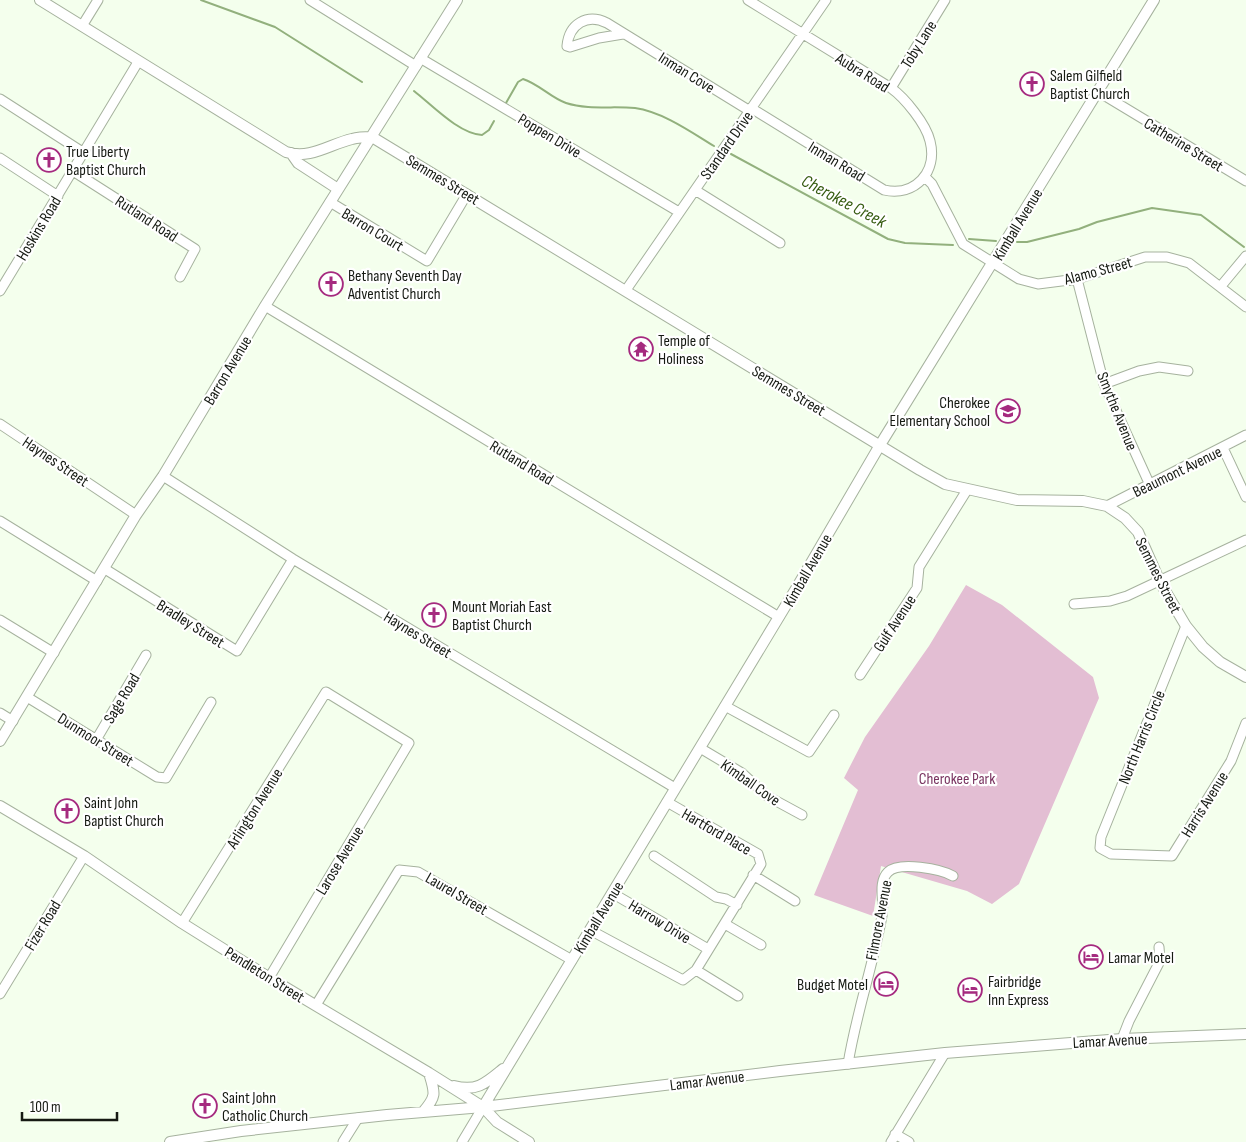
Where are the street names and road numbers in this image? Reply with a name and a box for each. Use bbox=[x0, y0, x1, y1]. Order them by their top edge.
street label: Toby Lane bbox=[897, 17, 941, 72]
street label: Inman Cove bbox=[655, 49, 718, 98]
street label: Aubra Road bbox=[831, 49, 893, 97]
street label: Standard Drive bbox=[697, 108, 758, 184]
street label: Poppen Drive bbox=[514, 110, 584, 163]
street label: Catherine Street bbox=[1140, 114, 1226, 176]
street label: Inman Road bbox=[805, 138, 868, 187]
street label: Semmes Street bbox=[402, 151, 482, 210]
street label: Kimball Avenue bbox=[989, 185, 1047, 264]
street label: Rutland Road bbox=[111, 192, 181, 247]
street label: Hoskins Road bbox=[13, 193, 66, 264]
street label: Barron Court bbox=[338, 204, 407, 256]
street label: Alamo Street bbox=[1061, 253, 1134, 290]
street label: Barron Avenue bbox=[200, 333, 256, 409]
street label: Semmes Street bbox=[748, 362, 828, 421]
street label: Smythe Avenue bbox=[1092, 369, 1141, 454]
street label: Haynes Street bbox=[18, 433, 92, 491]
street label: Rutland Road bbox=[486, 437, 556, 490]
street label: Beaumont Avenue bbox=[1130, 443, 1225, 502]
street label: Kimball Avenue bbox=[780, 531, 837, 611]
street label: Semmes Street bbox=[1131, 535, 1185, 617]
street label: Gulf Avenue bbox=[870, 592, 921, 656]
street label: Bradley Street bbox=[153, 596, 228, 653]
street label: Haynes Street bbox=[380, 608, 455, 663]
street label: Sage Road bbox=[100, 670, 145, 727]
street label: North Harris Circle bbox=[1115, 688, 1170, 787]
street label: Dunmoor Street bbox=[54, 709, 137, 771]
street label: Kimball Cove bbox=[717, 756, 784, 811]
street label: Arlington Avenue bbox=[223, 765, 287, 853]
street label: Harris Avenue bbox=[1178, 768, 1233, 841]
street label: Hartford Place bbox=[678, 805, 754, 860]
street label: Larose Avenue bbox=[312, 823, 368, 899]
street label: Laurel Street bbox=[422, 869, 491, 920]
street label: Kimball Avenue bbox=[570, 878, 628, 957]
street label: Filmore Avenue bbox=[862, 878, 897, 962]
street label: Harrow Drive bbox=[625, 896, 694, 948]
street label: Fizer Road bbox=[21, 897, 66, 954]
street label: Pendleton Street bbox=[221, 943, 308, 1007]
street label: Lamar Avenue bbox=[1072, 1030, 1148, 1053]
street label: Lamar Avenue bbox=[669, 1068, 745, 1095]

